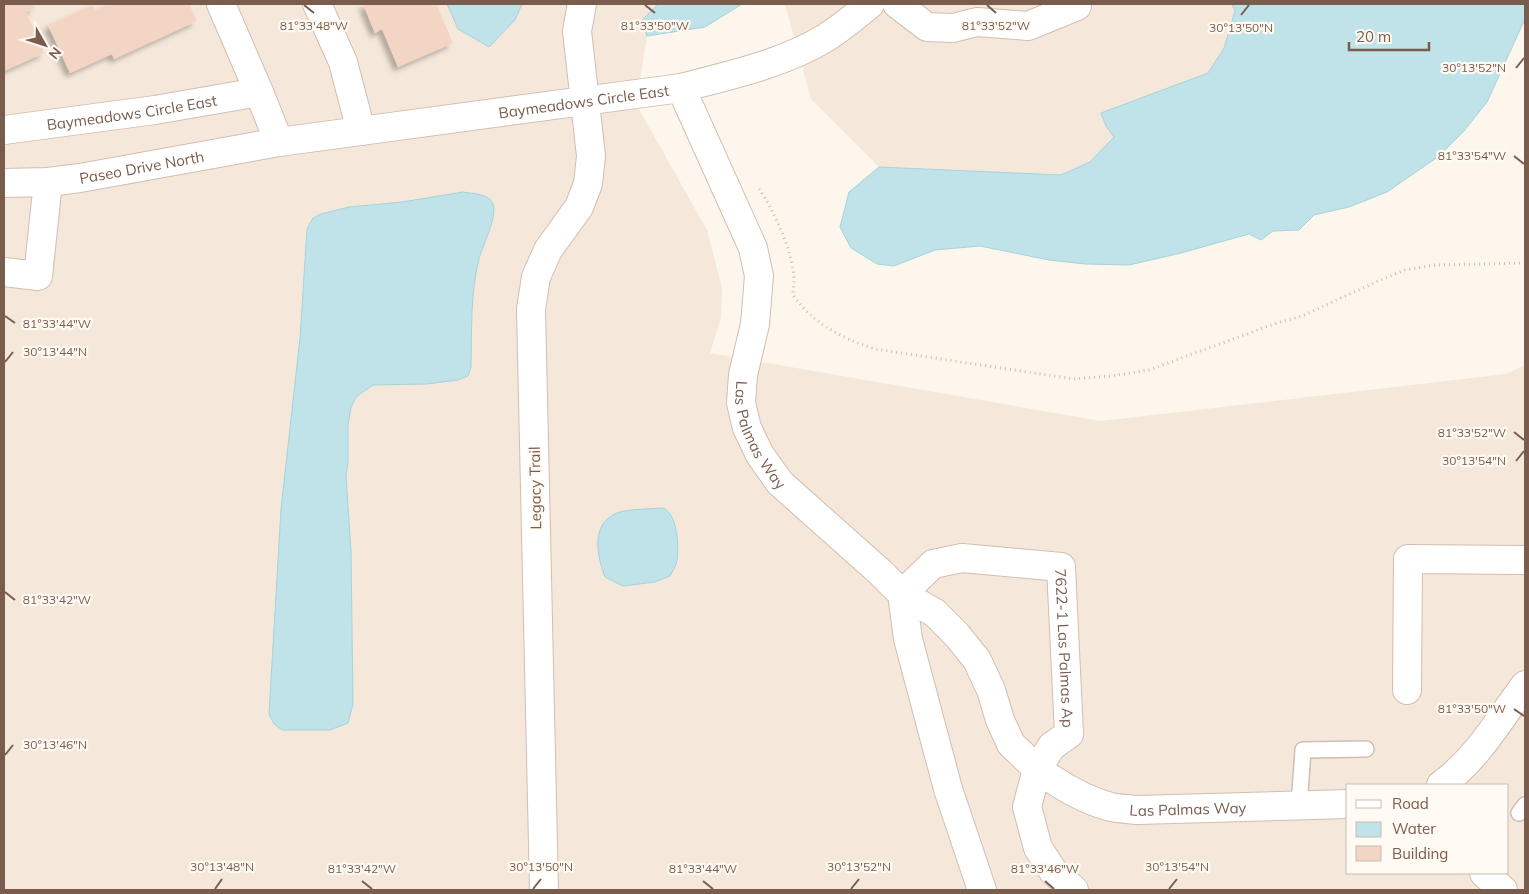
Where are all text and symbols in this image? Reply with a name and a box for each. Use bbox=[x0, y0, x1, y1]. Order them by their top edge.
text: 81°33'48"W bbox=[280, 18, 348, 33]
text: 81°33'50"W bbox=[621, 18, 689, 33]
text: 81°33'52"W bbox=[962, 18, 1030, 33]
north arrow bbox=[20, 20, 70, 70]
text: 30°13'50"N bbox=[1209, 20, 1273, 35]
scale bar bbox=[1349, 20, 1429, 52]
text: 20 m bbox=[1356, 27, 1391, 46]
text: N bbox=[45, 43, 65, 63]
text: 30°13'52"N bbox=[1442, 60, 1506, 75]
street label: Baymeadows Circle East bbox=[497, 80, 670, 122]
street label: Baymeadows Circle East bbox=[45, 90, 218, 134]
street label: Paseo Drive North bbox=[78, 146, 206, 187]
text: 81°33'54"W bbox=[1438, 148, 1506, 163]
text: 81°33'44"W bbox=[23, 316, 91, 331]
text: 30°13'44"N bbox=[23, 344, 87, 359]
street label: Las Palmas Way bbox=[731, 380, 790, 493]
text: 81°33'52"W bbox=[1438, 425, 1506, 440]
street label: Legacy Trail bbox=[525, 446, 545, 530]
text: 30°13'54"N bbox=[1442, 453, 1506, 468]
street label: 7622-1 Las Palmas Ap bbox=[1052, 568, 1078, 728]
text: 81°33'42"W bbox=[23, 592, 91, 607]
text: 81°33'50"W bbox=[1438, 701, 1506, 716]
text: 30°13'46"N bbox=[23, 737, 87, 752]
legend bbox=[1346, 784, 1509, 874]
text: Road bbox=[1392, 794, 1429, 813]
street label: Las Palmas Way bbox=[1129, 797, 1247, 820]
text: Water bbox=[1392, 819, 1436, 838]
text: Building bbox=[1392, 844, 1448, 863]
text: 30°13'48"N bbox=[190, 859, 254, 874]
text: 30°13'50"N bbox=[509, 859, 573, 874]
text: 30°13'52"N bbox=[827, 859, 891, 874]
text: 30°13'54"N bbox=[1145, 859, 1209, 874]
text: 81°33'42"W bbox=[328, 861, 396, 876]
text: 81°33'44"W bbox=[669, 861, 737, 876]
text: 81°33'46"W bbox=[1011, 861, 1079, 876]

